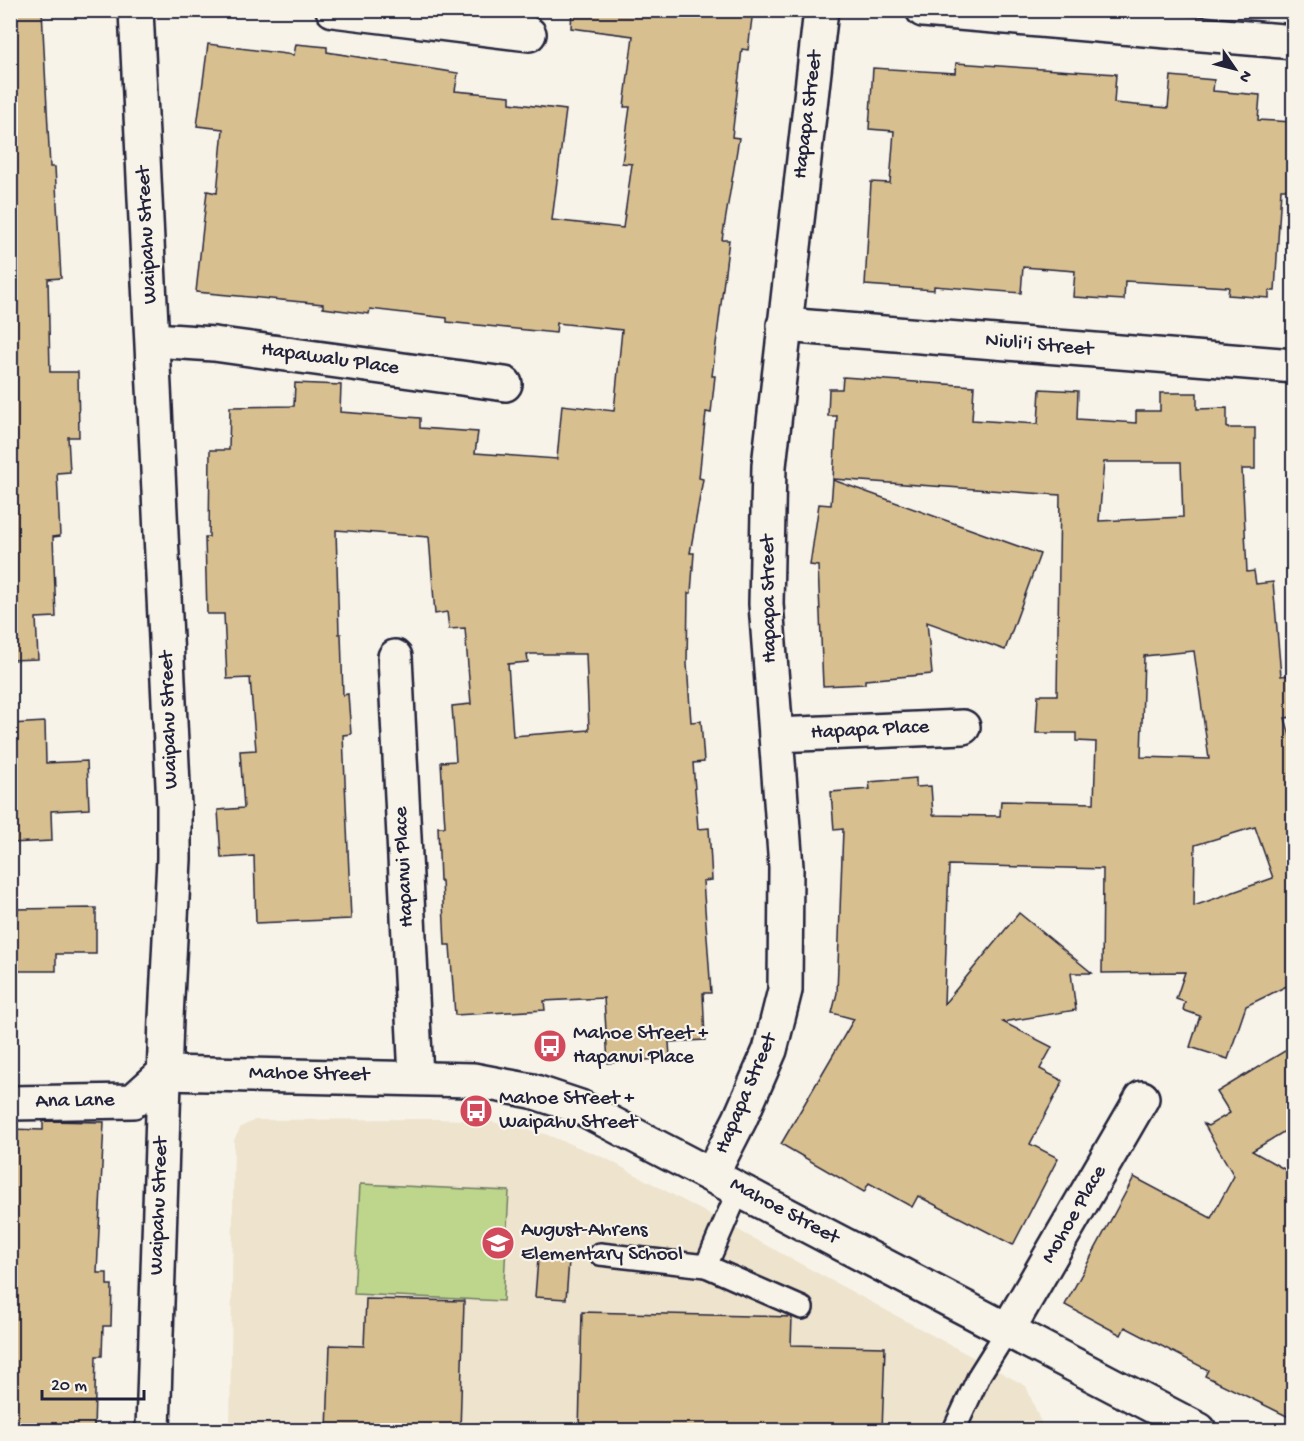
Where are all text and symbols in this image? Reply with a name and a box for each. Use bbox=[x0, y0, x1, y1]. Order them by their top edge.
north arrow bbox=[1205, 39, 1265, 99]
street label: Hapapa Street bbox=[789, 47, 830, 180]
text: N bbox=[1233, 66, 1255, 86]
street label: Waipahu Street bbox=[132, 163, 164, 305]
street label: Niuli'i Street bbox=[984, 329, 1096, 363]
street label: Hapawalu Place bbox=[259, 338, 402, 382]
street label: Hapapa Street bbox=[756, 532, 784, 664]
street label: Waipahu Street bbox=[155, 648, 185, 789]
street label: Hapapa Place bbox=[810, 715, 931, 747]
street label: Hapanui Place bbox=[389, 805, 421, 928]
place label: Mahoe Street + Hapanui Place bbox=[573, 1022, 708, 1071]
bus stop icon: Mahoe Street + Hapanui Place bbox=[532, 1028, 568, 1064]
street label: Hapapa Street bbox=[710, 1028, 785, 1158]
street label: Mahoe Street bbox=[249, 1061, 372, 1089]
place label: Mahoe Street + Waipahu Street bbox=[499, 1087, 640, 1136]
street label: Ana Lane bbox=[35, 1089, 116, 1115]
bus stop icon: Mahoe Street + Waipahu Street bbox=[458, 1093, 494, 1129]
street label: Waipahu Street bbox=[145, 1134, 175, 1275]
street label: Mohoe Place bbox=[1037, 1160, 1114, 1269]
street label: Mahoe Street bbox=[725, 1173, 845, 1252]
place label: August-Ahrens Elementary School bbox=[521, 1219, 683, 1268]
school or university icon: August-Ahrens Elementary School bbox=[480, 1225, 516, 1261]
scale bar bbox=[42, 1363, 144, 1401]
text: 20 m bbox=[51, 1376, 87, 1397]

